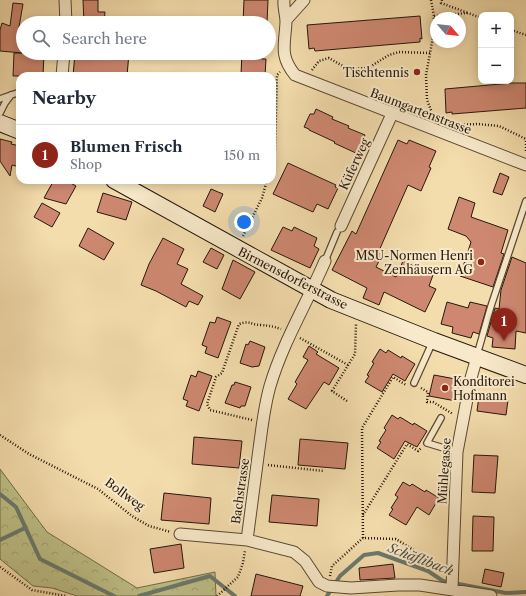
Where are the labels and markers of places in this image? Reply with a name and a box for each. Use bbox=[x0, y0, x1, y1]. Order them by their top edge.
place label: Tischtennis bbox=[343, 65, 409, 80]
marker: Tischtennis bbox=[412, 67, 422, 77]
place label: MSU-Normen Henri Zenhäusern AG bbox=[355, 248, 473, 277]
marker: MSU-Normen Henri Zenhäusern AG bbox=[476, 257, 486, 267]
pin: 1 bbox=[491, 308, 517, 341]
place label: Konditorei Hofmann bbox=[453, 374, 515, 403]
marker: Konditorei Hofmann bbox=[440, 383, 450, 393]

